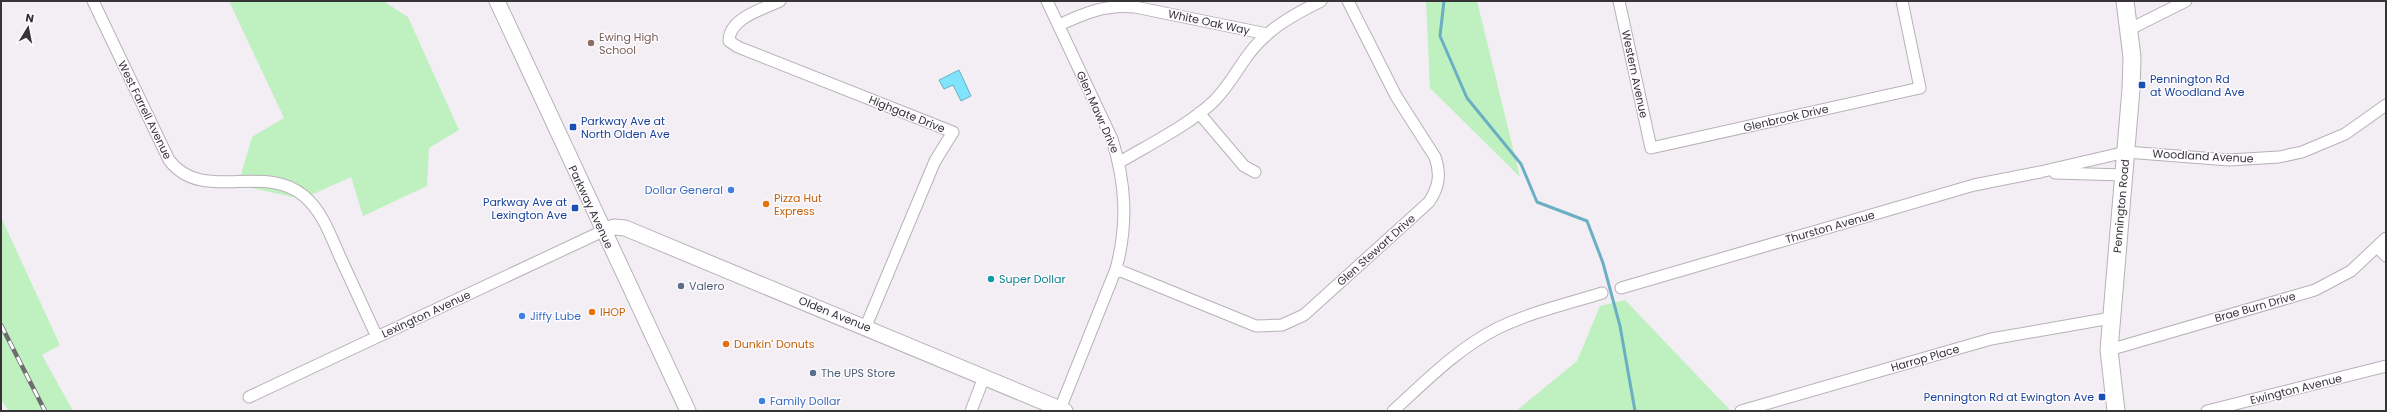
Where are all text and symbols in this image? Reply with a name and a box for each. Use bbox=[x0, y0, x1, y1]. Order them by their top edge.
street label: White Oak Way bbox=[1167, 6, 1252, 39]
north arrow bbox=[8, 8, 48, 48]
text: N bbox=[24, 10, 35, 27]
place label: Ewing High School bbox=[599, 29, 659, 58]
street label: Western Avenue bbox=[1618, 29, 1652, 120]
marker: Ewing High School bbox=[586, 38, 596, 48]
street label: West Farrell Avenue bbox=[114, 58, 176, 162]
street label: Glen Mawr Drive bbox=[1073, 68, 1123, 156]
place label: Pennington Rd at Woodland Ave bbox=[2150, 71, 2245, 100]
marker: Pennington Rd at Woodland Ave bbox=[2137, 80, 2147, 90]
street label: Highgate Drive bbox=[866, 91, 948, 137]
street label: Glenbrook Drive bbox=[1742, 100, 1830, 136]
place label: Parkway Ave at North Olden Ave bbox=[581, 113, 670, 142]
marker: Parkway Ave at North Olden Ave bbox=[568, 122, 578, 132]
street label: Woodland Avenue bbox=[2152, 145, 2254, 167]
street label: Pennington Road bbox=[2109, 158, 2133, 254]
street label: Parkway Avenue bbox=[565, 163, 617, 252]
place label: Dollar General bbox=[645, 182, 723, 198]
marker: Dollar General bbox=[726, 185, 736, 195]
place label: Pizza Hut Express bbox=[774, 190, 822, 219]
place label: Parkway Ave at Lexington Ave bbox=[483, 194, 567, 223]
marker: Pizza Hut Express bbox=[761, 199, 771, 209]
marker: Parkway Ave at Lexington Ave bbox=[570, 203, 580, 213]
street label: Thurston Avenue bbox=[1783, 207, 1877, 247]
street label: Glen Stewart Drive bbox=[1333, 210, 1419, 290]
place label: Super Dollar bbox=[999, 271, 1066, 287]
marker: Super Dollar bbox=[986, 274, 996, 284]
place label: Valero bbox=[689, 278, 725, 294]
marker: Valero bbox=[676, 281, 686, 291]
street label: Lexington Avenue bbox=[379, 286, 473, 342]
street label: Brae Burn Drive bbox=[2213, 288, 2297, 326]
street label: Olden Avenue bbox=[796, 292, 874, 336]
place label: IHOP bbox=[600, 304, 625, 320]
marker: IHOP bbox=[587, 307, 597, 317]
place label: Jiffy Lube bbox=[530, 308, 581, 324]
marker: Jiffy Lube bbox=[517, 311, 527, 321]
place label: Dunkin' Donuts bbox=[734, 336, 815, 352]
marker: Dunkin' Donuts bbox=[721, 339, 731, 349]
street label: Harrop Place bbox=[1889, 341, 1961, 375]
place label: The UPS Store bbox=[821, 365, 896, 381]
marker: The UPS Store bbox=[808, 368, 818, 378]
street label: Ewington Avenue bbox=[2248, 370, 2344, 408]
place label: Pennington Rd at Ewington Ave bbox=[1924, 389, 2094, 405]
marker: Pennington Rd at Ewington Ave bbox=[2097, 392, 2107, 402]
place label: Family Dollar bbox=[770, 393, 841, 409]
marker: Family Dollar bbox=[757, 396, 767, 406]

